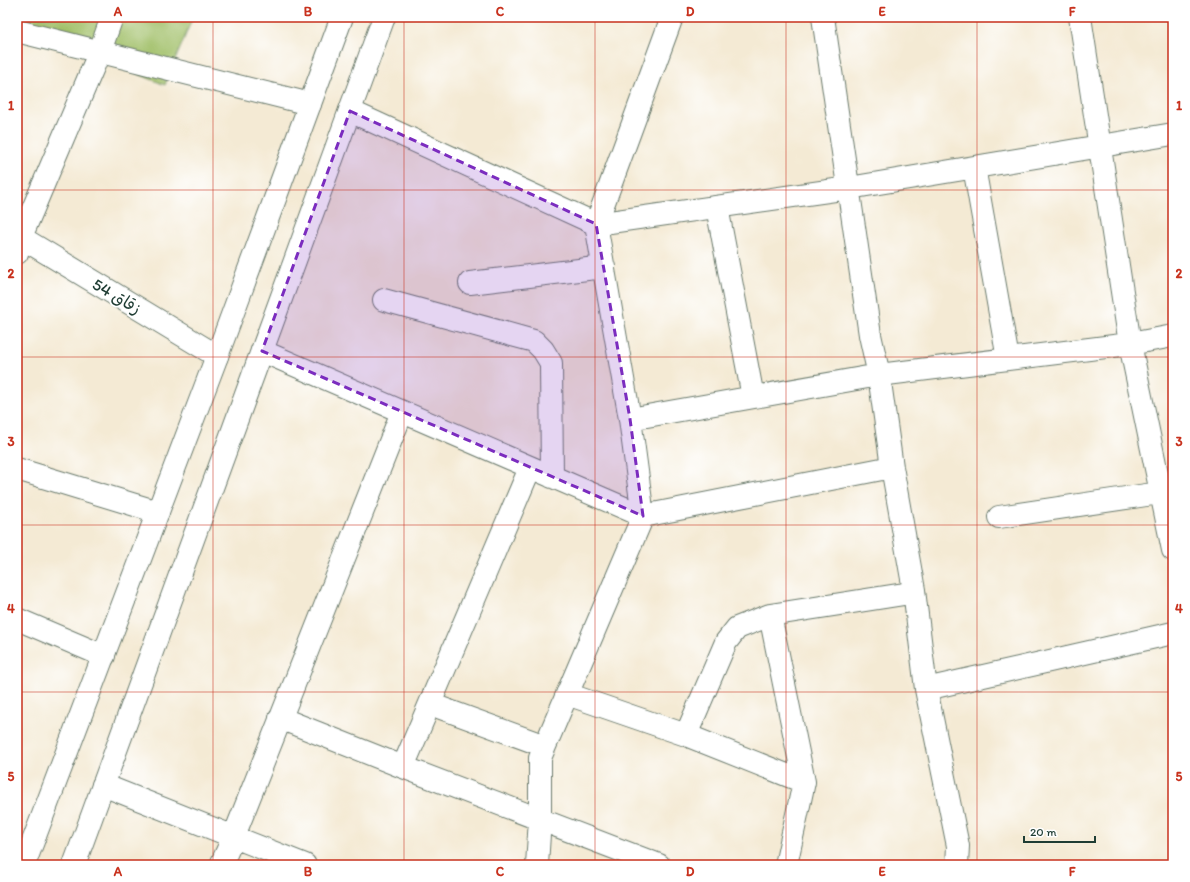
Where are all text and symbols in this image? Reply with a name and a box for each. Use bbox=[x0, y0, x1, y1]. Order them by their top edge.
text: A bbox=[113, 4, 123, 19]
text: B bbox=[304, 4, 313, 19]
text: C bbox=[496, 4, 505, 19]
text: D bbox=[686, 4, 695, 19]
text: E bbox=[878, 4, 886, 19]
text: F bbox=[1069, 4, 1076, 19]
text: 1 bbox=[8, 98, 14, 113]
text: 1 bbox=[1176, 98, 1182, 113]
text: 2 bbox=[8, 266, 15, 281]
text: 2 bbox=[1176, 266, 1183, 281]
street label: زقاق 54 bbox=[89, 274, 145, 318]
text: 3 bbox=[7, 434, 15, 449]
text: 3 bbox=[1175, 434, 1183, 449]
text: 4 bbox=[7, 601, 15, 616]
text: 4 bbox=[1175, 601, 1183, 616]
text: 5 bbox=[8, 769, 15, 784]
text: 5 bbox=[1176, 769, 1183, 784]
scale bar bbox=[1024, 818, 1095, 844]
text: 20 m bbox=[1030, 825, 1057, 839]
text: A bbox=[113, 864, 123, 879]
text: B bbox=[304, 864, 313, 879]
text: C bbox=[496, 864, 505, 879]
text: D bbox=[686, 864, 695, 879]
text: E bbox=[878, 864, 886, 879]
text: F bbox=[1069, 864, 1076, 879]

